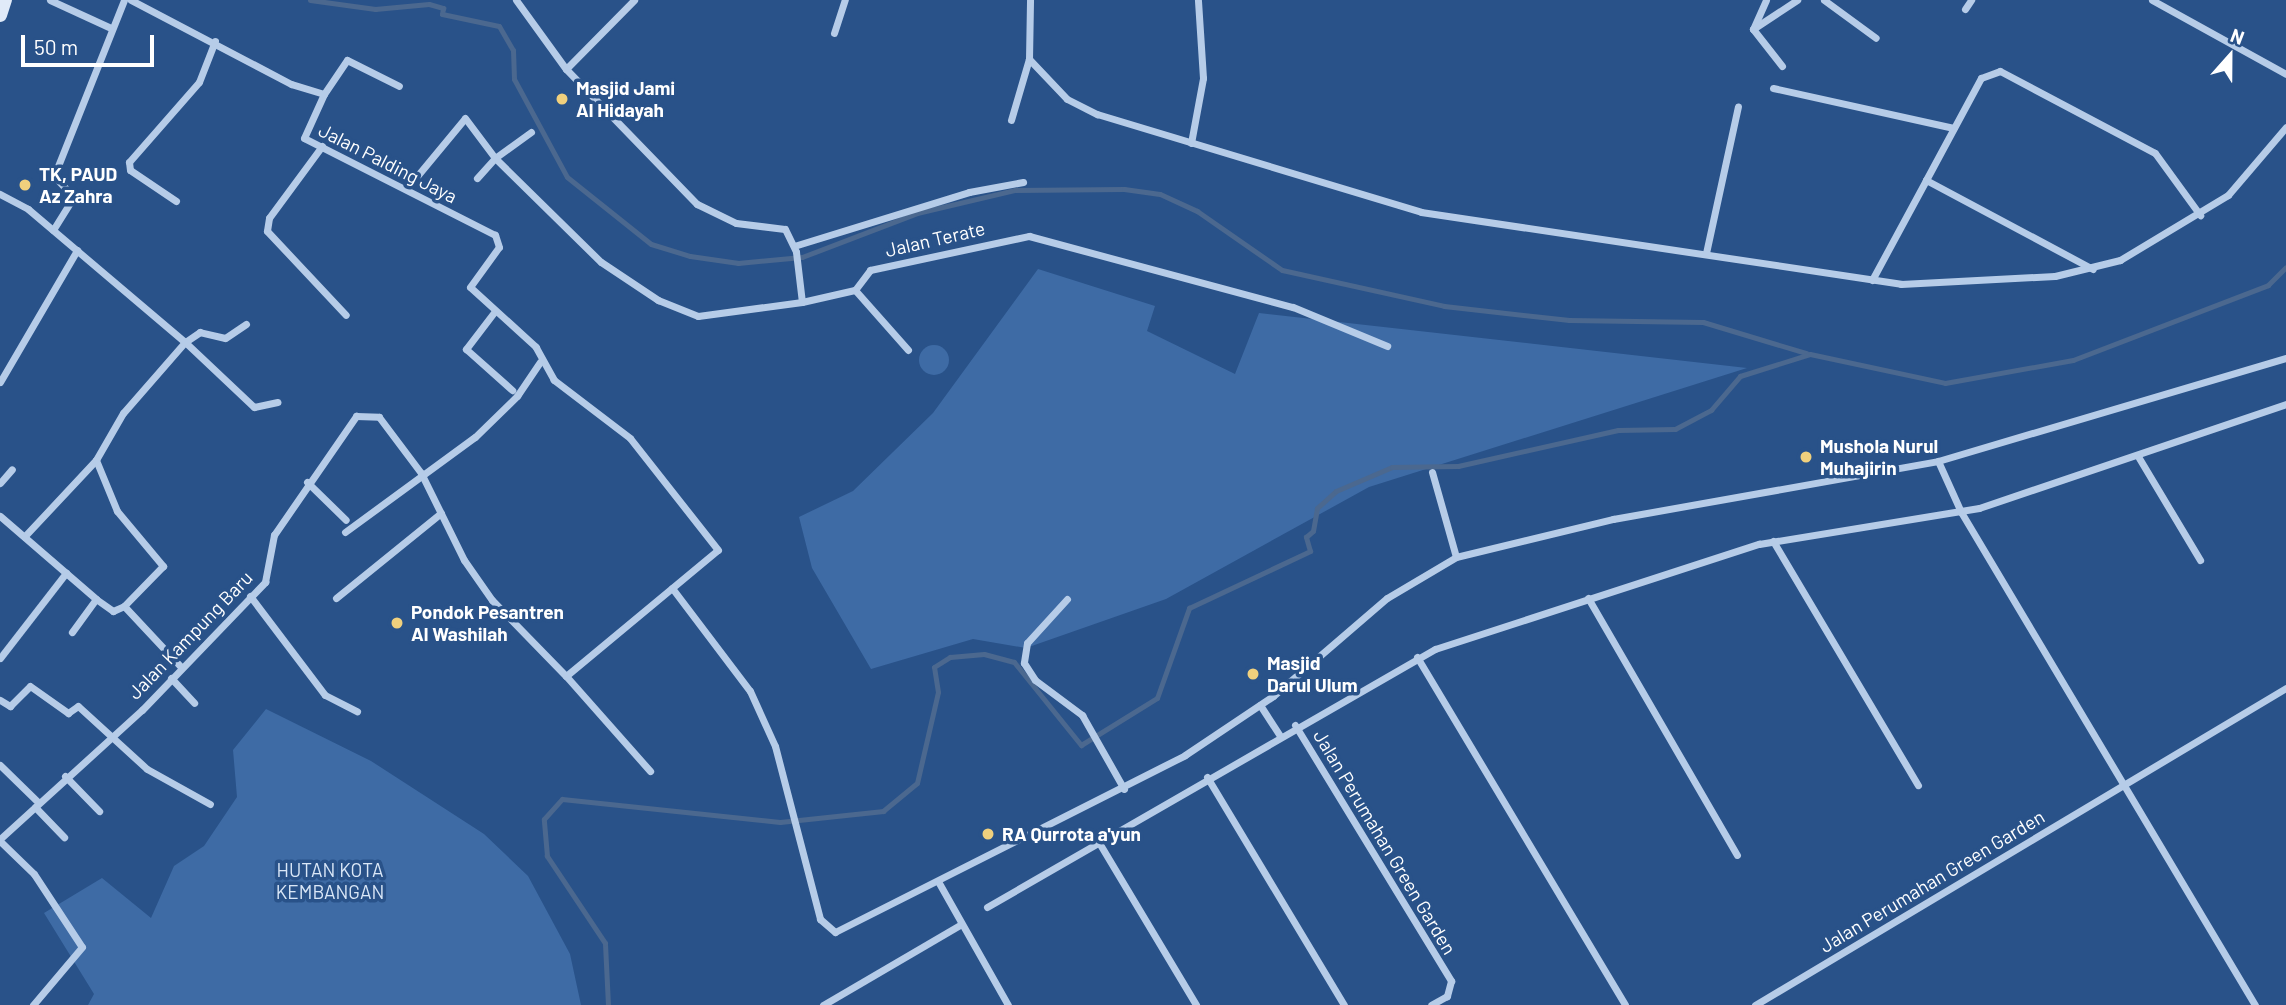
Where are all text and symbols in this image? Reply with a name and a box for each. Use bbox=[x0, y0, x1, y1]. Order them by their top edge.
scale bar bbox=[24, 21, 158, 65]
north arrow bbox=[2195, 21, 2265, 91]
text: N bbox=[2228, 23, 2248, 49]
text: 50 m bbox=[34, 34, 78, 59]
place label: Masjid Jami Al Hidayah bbox=[576, 77, 675, 121]
marker: Masjid Jami Al Hidayah bbox=[554, 91, 570, 107]
street label: Jalan Palding Jaya bbox=[315, 118, 461, 208]
place label: TK, PAUD Az Zahra bbox=[39, 163, 117, 207]
marker: TK, PAUD Az Zahra bbox=[17, 177, 33, 193]
street label: Jalan Terate bbox=[883, 216, 987, 262]
place label: Mushola Nurul Muhajirin bbox=[1820, 435, 1938, 479]
marker: Mushola Nurul Muhajirin bbox=[1798, 449, 1814, 465]
street label: Jalan Kampung Baru bbox=[123, 566, 257, 704]
place label: Pondok Pesantren Al Washilah bbox=[411, 601, 564, 645]
marker: Pondok Pesantren Al Washilah bbox=[389, 615, 405, 631]
place label: Masjid Darul Ulum bbox=[1267, 652, 1358, 696]
marker: Masjid Darul Ulum bbox=[1245, 666, 1261, 682]
street label: Jalan Perumahan Green Garden bbox=[1309, 726, 1461, 958]
street label: Jalan Perumahan Green Garden bbox=[1816, 805, 2048, 957]
place label: RA Qurrota a'yun bbox=[1002, 823, 1141, 845]
marker: RA Qurrota a'yun bbox=[980, 826, 996, 842]
park label: HUTAN KOTA KEMBANGAN bbox=[276, 859, 384, 903]

